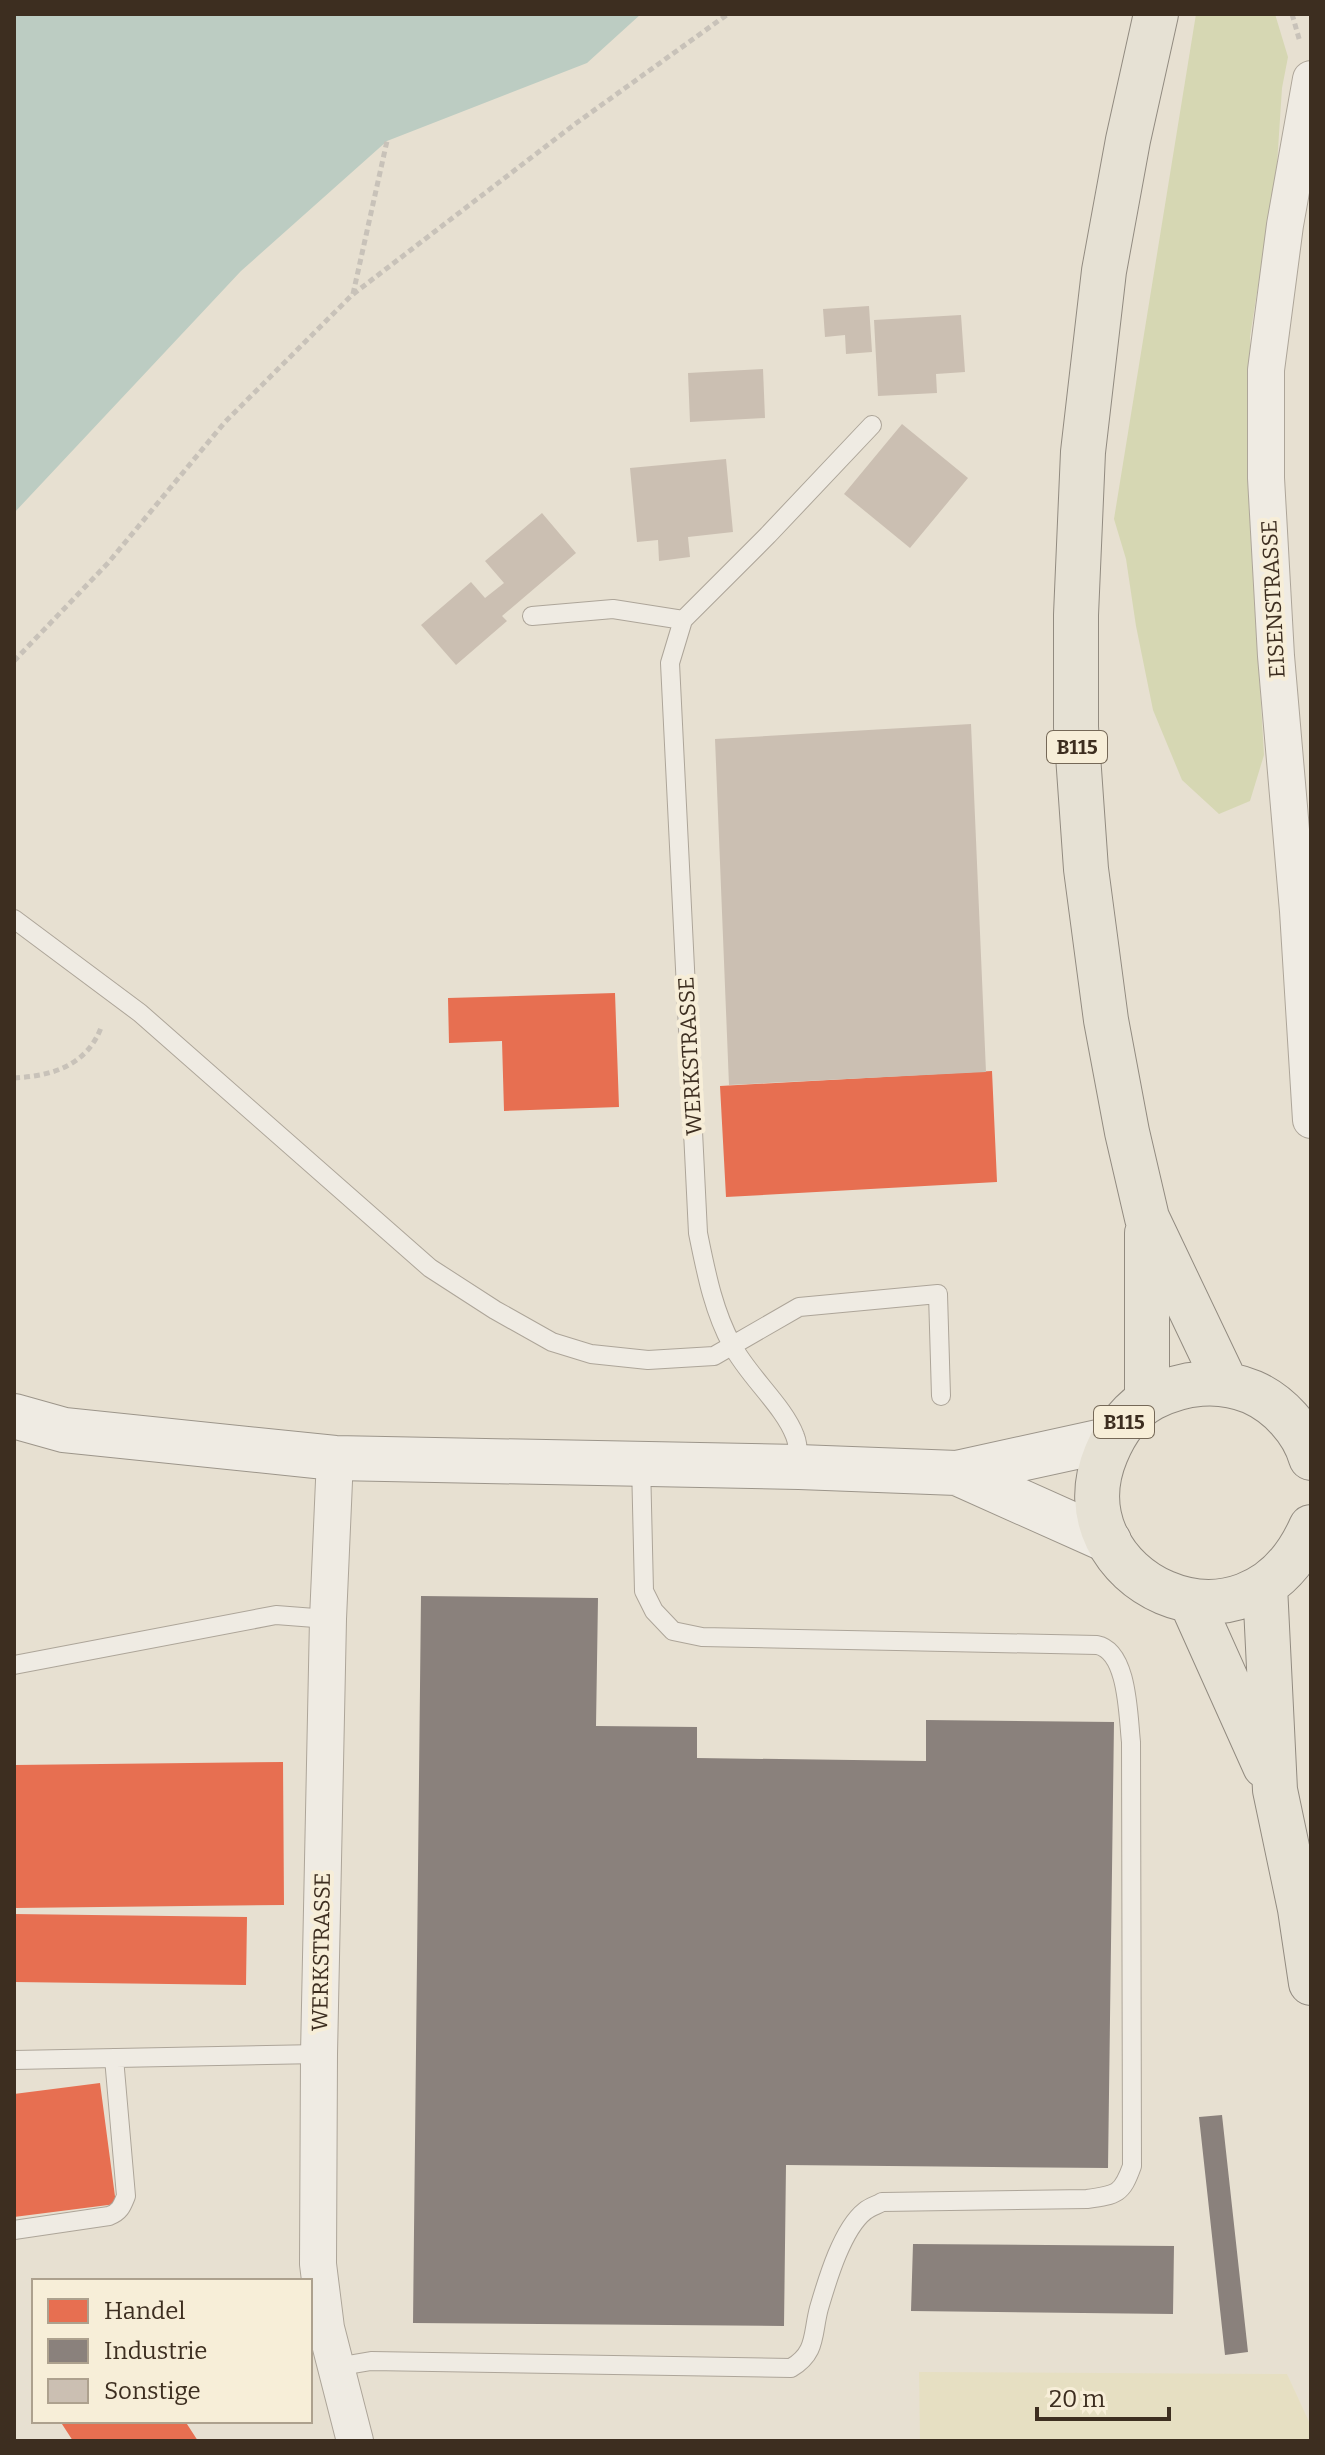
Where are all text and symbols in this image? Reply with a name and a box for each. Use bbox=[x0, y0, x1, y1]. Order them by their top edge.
street label: EISENSTRASSE bbox=[1255, 519, 1291, 679]
road number: B115 bbox=[1047, 731, 1107, 763]
street label: WERKSTRASSE bbox=[672, 976, 708, 1136]
road number: B115 bbox=[1094, 1406, 1154, 1438]
street label: WERKSTRASSE bbox=[306, 1872, 336, 2032]
legend bbox=[32, 2279, 312, 2423]
text: Handel bbox=[104, 2297, 185, 2325]
text: Industrie bbox=[104, 2337, 207, 2365]
scale bar bbox=[1037, 2371, 1169, 2421]
text: Sonstige bbox=[104, 2377, 201, 2405]
text: 20 m bbox=[1049, 2385, 1105, 2413]

